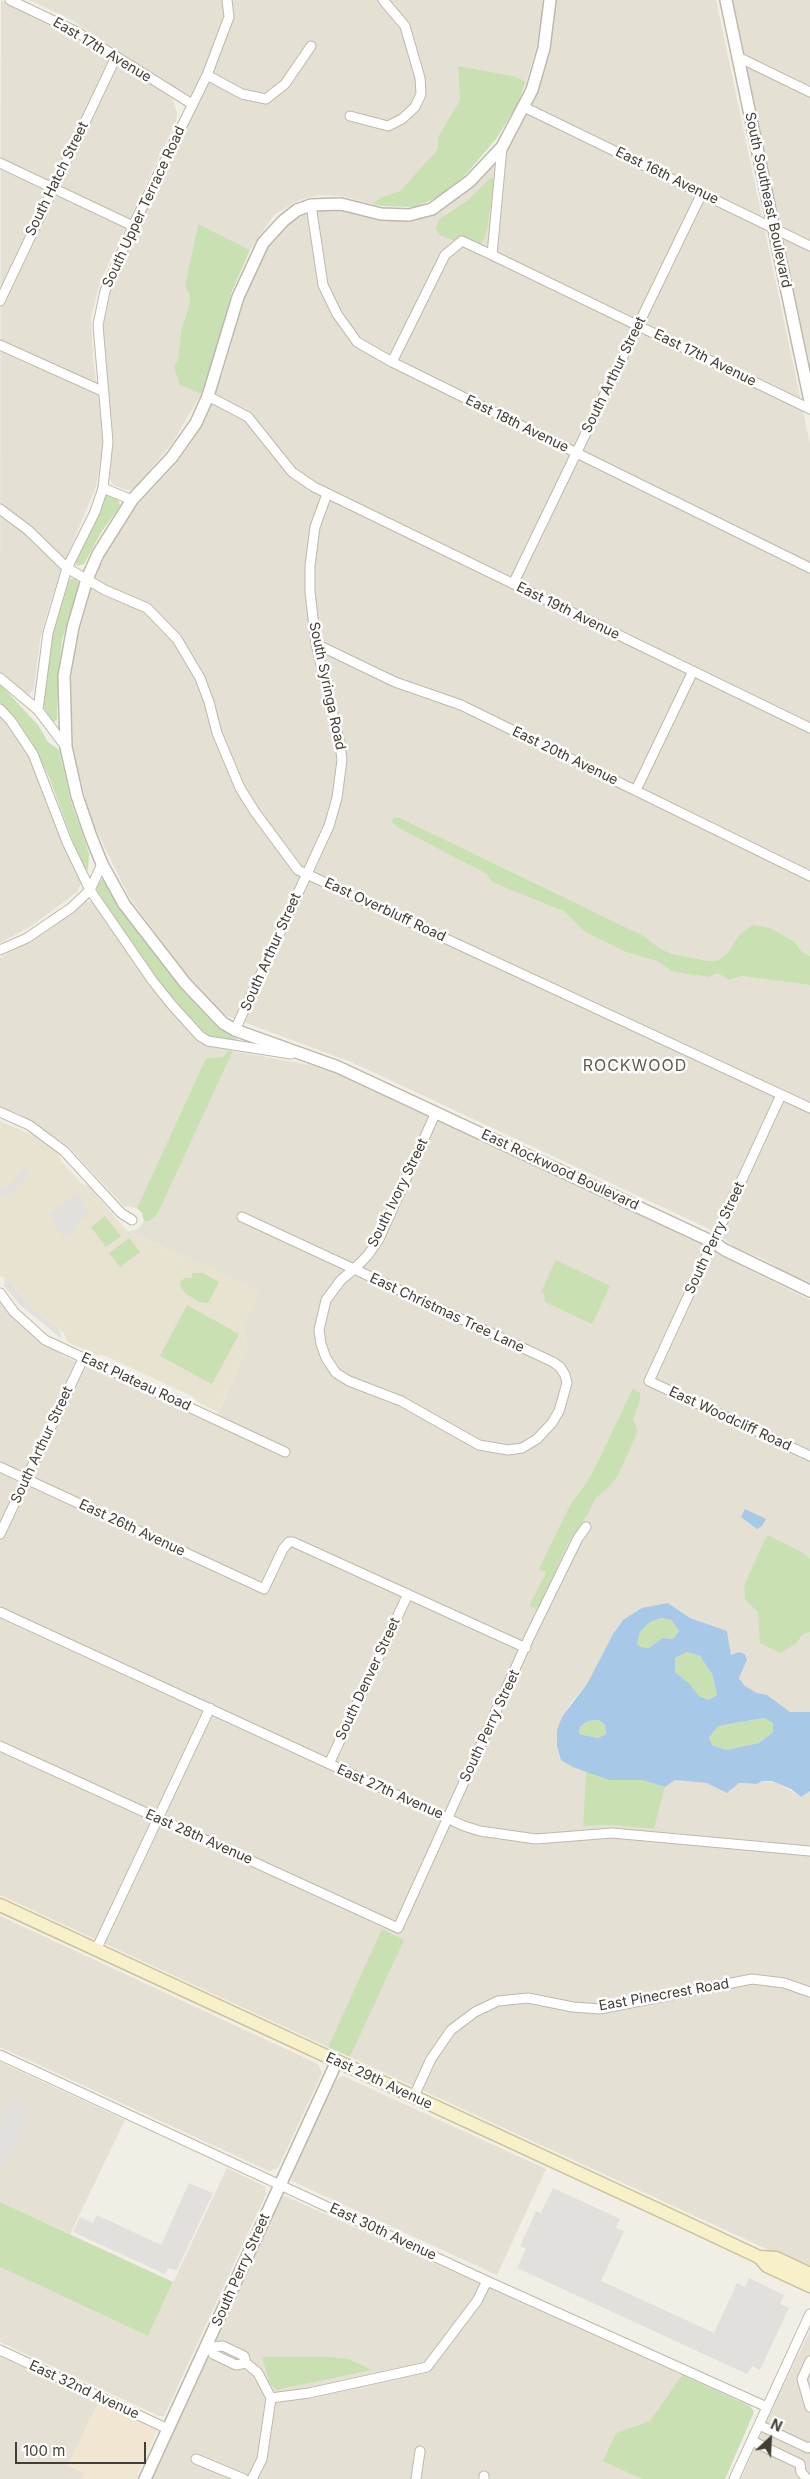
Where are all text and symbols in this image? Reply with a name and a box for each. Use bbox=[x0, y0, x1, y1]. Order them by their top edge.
street label: East 17th Avenue bbox=[50, 14, 154, 86]
street label: South Southeast Boulevard bbox=[741, 111, 795, 289]
street label: South Hatch Street bbox=[22, 119, 92, 239]
street label: South Upper Terrace Road bbox=[99, 124, 189, 290]
street label: East 16th Avenue bbox=[613, 144, 721, 208]
street label: South Arthur Street bbox=[579, 314, 649, 436]
street label: East 17th Avenue bbox=[651, 326, 759, 390]
street label: East 18th Avenue bbox=[463, 392, 571, 456]
street label: East 19th Avenue bbox=[514, 579, 622, 643]
street label: South Syringa Road bbox=[305, 620, 349, 752]
street label: East 20th Avenue bbox=[509, 723, 621, 789]
street label: East Overbluff Road bbox=[322, 875, 448, 945]
street label: South Arthur Street bbox=[237, 890, 305, 1014]
district label: ROCKWOOD bbox=[582, 1056, 688, 1076]
street label: East Rockwood Boulevard bbox=[479, 1126, 641, 1214]
street label: South Ivory Street bbox=[364, 1136, 432, 1250]
street label: South Perry Street bbox=[682, 1179, 748, 1297]
street label: East Christmas Tree Lane bbox=[367, 1270, 527, 1356]
street label: East Plateau Road bbox=[79, 1349, 193, 1415]
street label: East Woodcliff Road bbox=[666, 1383, 794, 1455]
street label: South Arthur Street bbox=[7, 1384, 77, 1506]
street label: East 26th Avenue bbox=[76, 1496, 188, 1560]
street label: South Denver Street bbox=[332, 1615, 404, 1743]
street label: South Perry Street bbox=[457, 1667, 523, 1785]
street label: East 27th Avenue bbox=[334, 1761, 446, 1823]
street label: East 28th Avenue bbox=[143, 1806, 255, 1868]
street label: East Pinecrest Road bbox=[598, 1975, 730, 2015]
street label: East 29th Avenue bbox=[323, 2049, 435, 2113]
street label: East 30th Avenue bbox=[327, 2200, 439, 2264]
street label: South Perry Street bbox=[209, 2211, 273, 2329]
street label: East 32nd Avenue bbox=[26, 2357, 142, 2423]
north arrow bbox=[745, 2414, 795, 2464]
text: N bbox=[768, 2415, 785, 2435]
scale bar bbox=[18, 2432, 149, 2464]
text: 100 m bbox=[23, 2441, 65, 2460]

